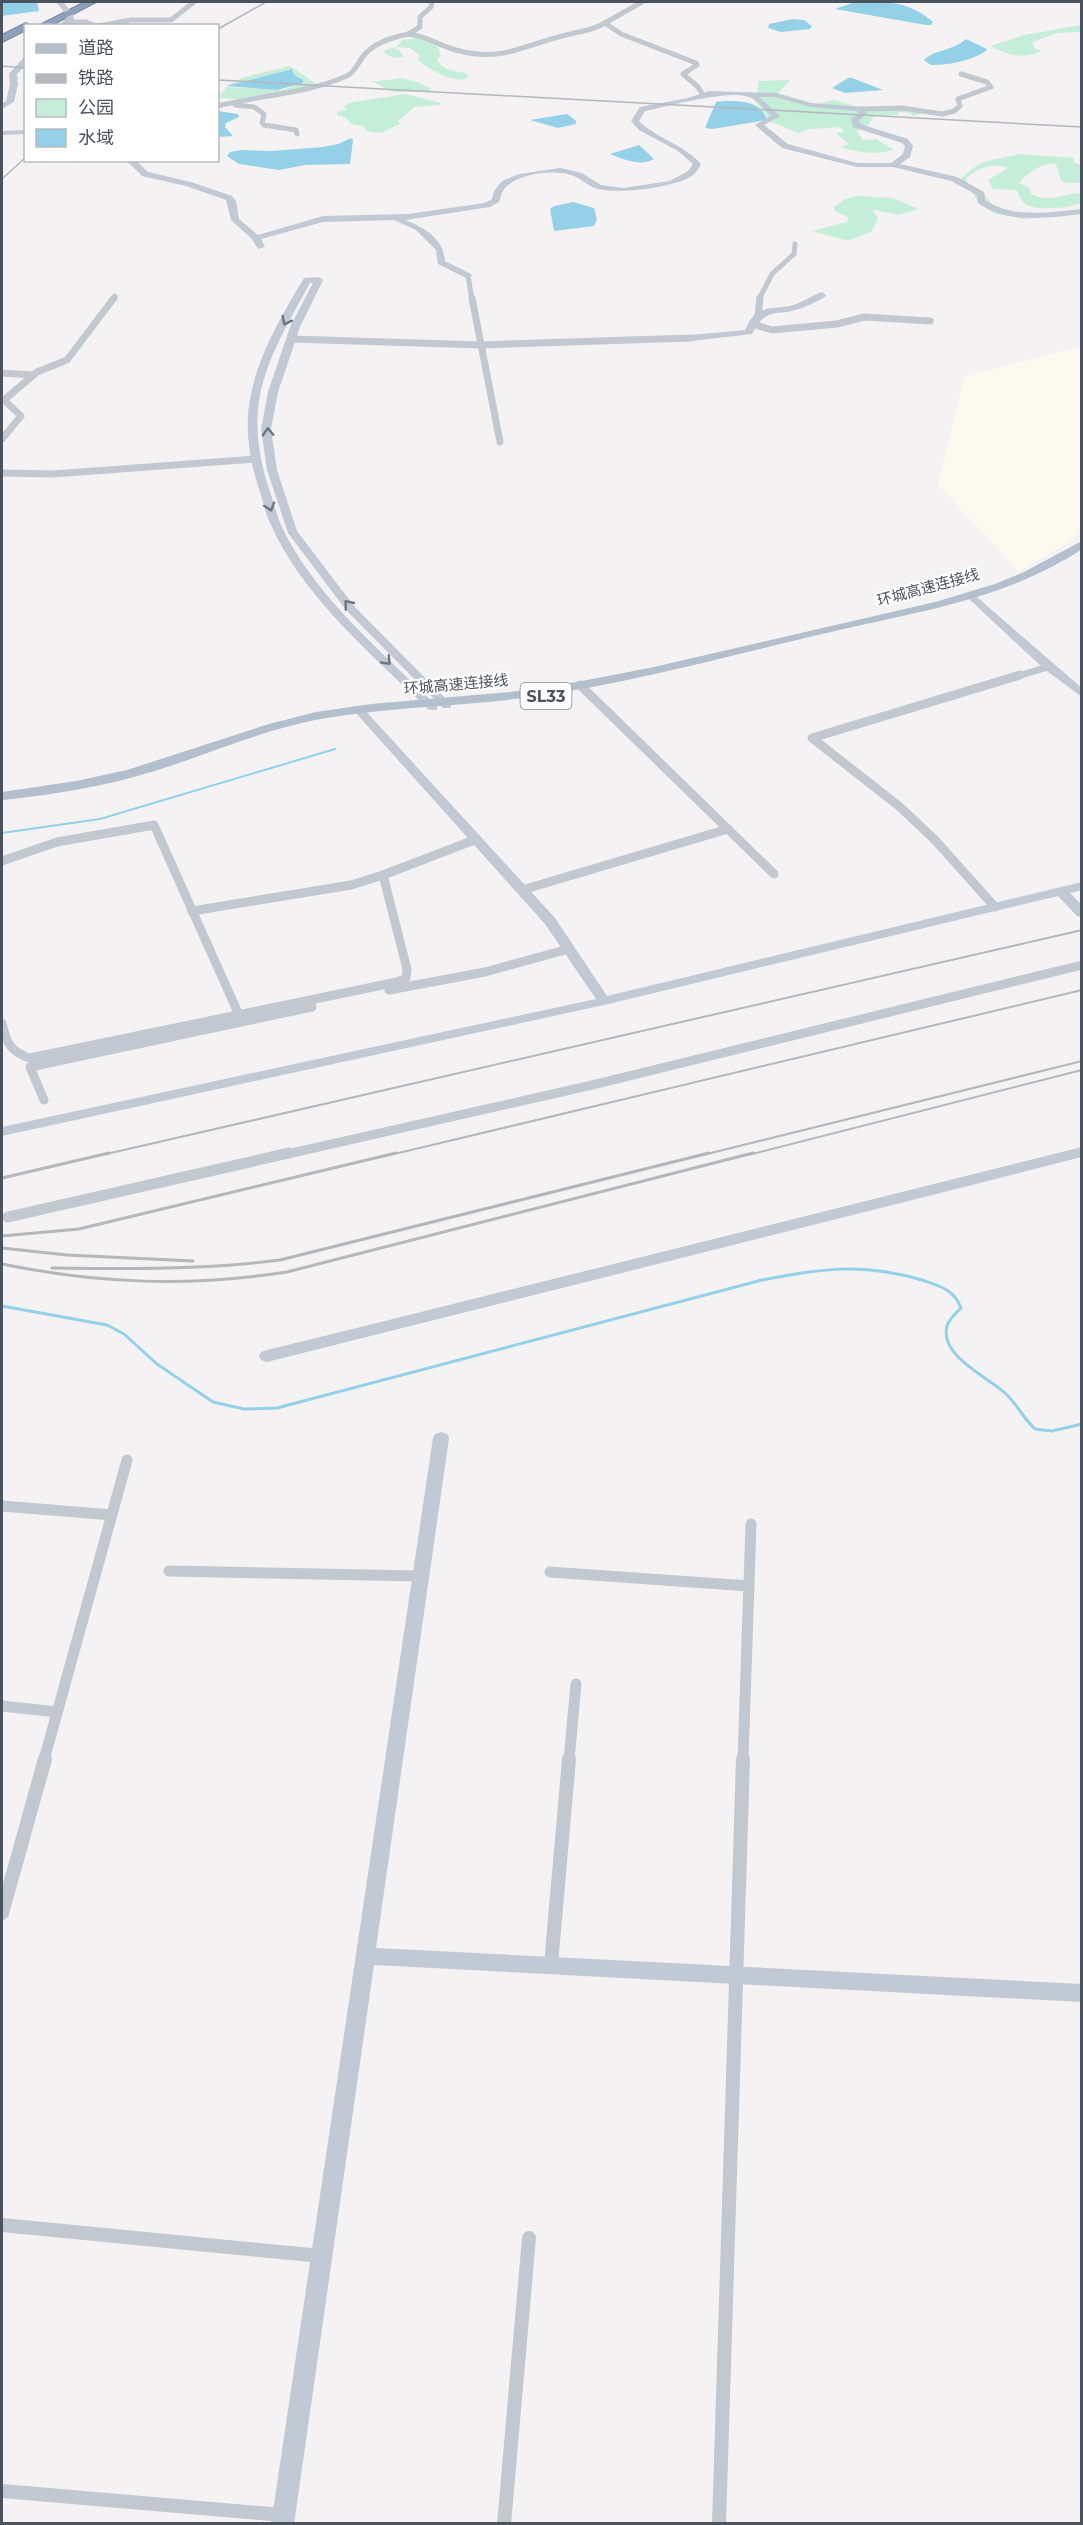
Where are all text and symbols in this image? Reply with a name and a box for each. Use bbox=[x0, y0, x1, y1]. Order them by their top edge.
legend bbox=[24, 24, 219, 162]
text: 道路 bbox=[78, 37, 114, 59]
text: 铁路 bbox=[78, 67, 114, 89]
text: 公园 bbox=[78, 97, 114, 119]
text: 水域 bbox=[78, 127, 114, 149]
one-way arrow bbox=[281, 315, 293, 326]
one-way arrow bbox=[261, 427, 274, 436]
one-way arrow bbox=[263, 501, 275, 512]
street label: 环城高速连接线 bbox=[875, 564, 981, 610]
one-way arrow bbox=[344, 600, 355, 611]
one-way arrow bbox=[379, 654, 390, 665]
street label: 环城高速连接线 bbox=[403, 670, 509, 698]
road number: SL33 bbox=[520, 683, 572, 709]

